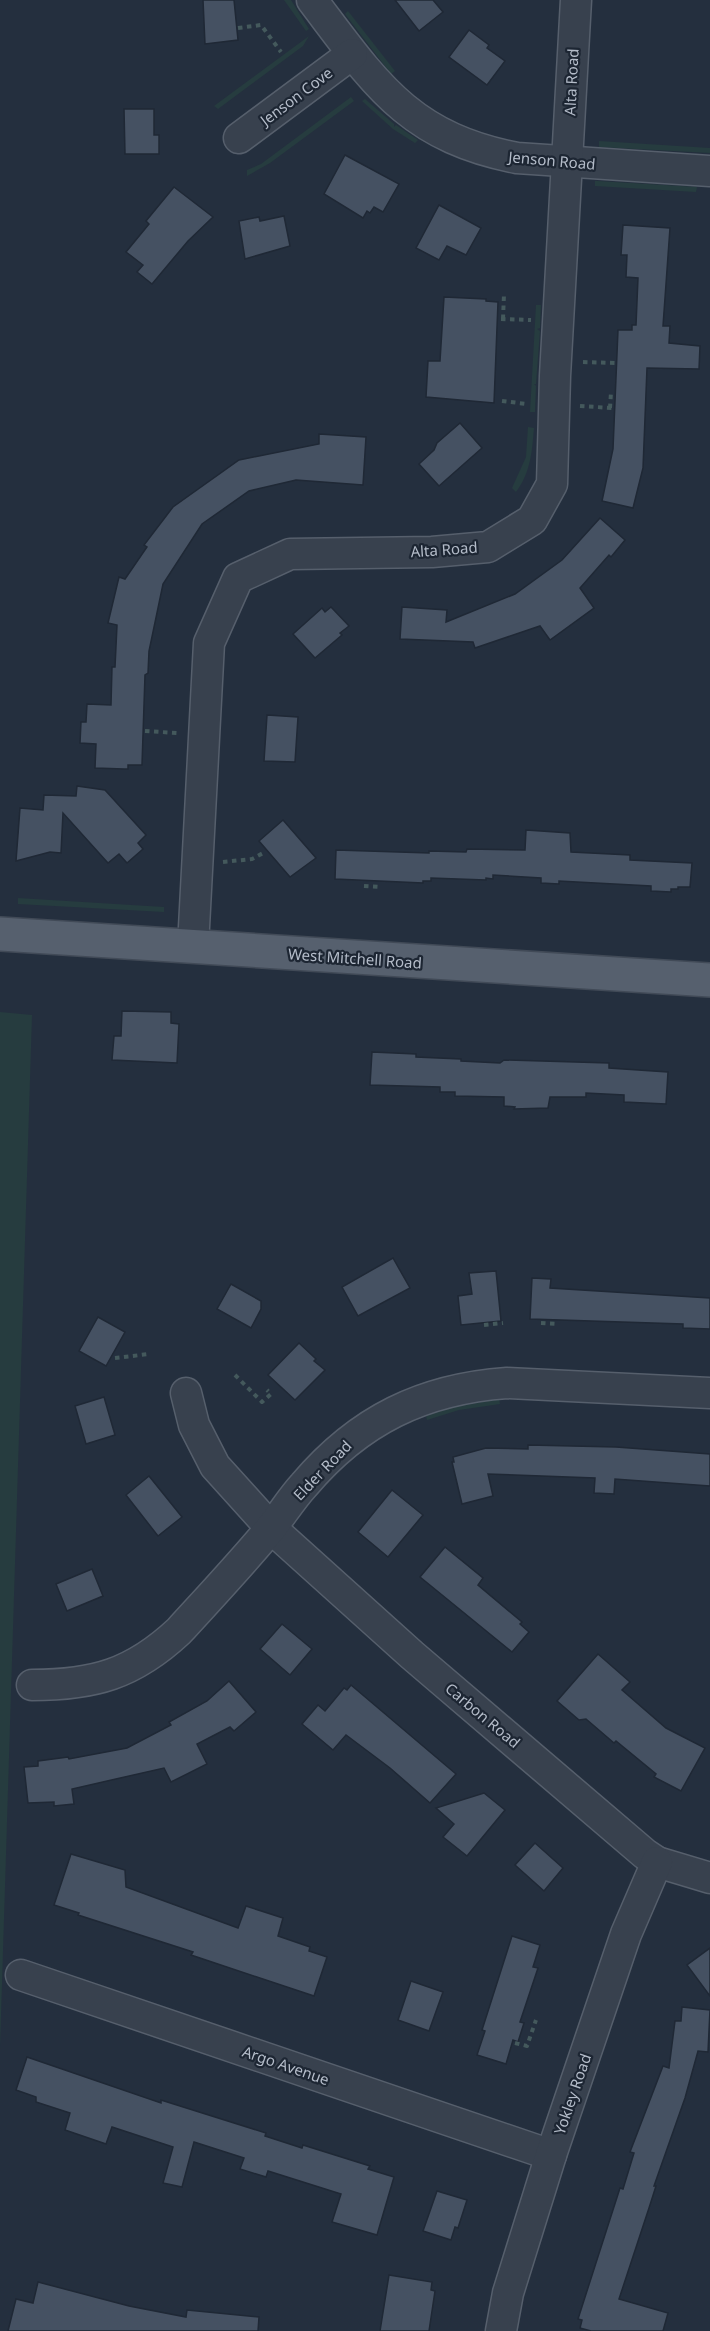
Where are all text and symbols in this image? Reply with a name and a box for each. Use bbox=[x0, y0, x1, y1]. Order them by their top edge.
street label: Alta Road bbox=[559, 48, 583, 116]
street label: Jenson Cove bbox=[254, 62, 336, 131]
street label: Jenson Road bbox=[506, 146, 596, 174]
street label: Alta Road bbox=[410, 537, 478, 561]
street label: West Mitchell Road bbox=[287, 943, 423, 973]
street label: Elder Road bbox=[288, 1436, 356, 1504]
street label: Carbon Road bbox=[441, 1678, 525, 1752]
street label: Argo Avenue bbox=[240, 2041, 332, 2089]
street label: Yokley Road bbox=[549, 2051, 595, 2137]

